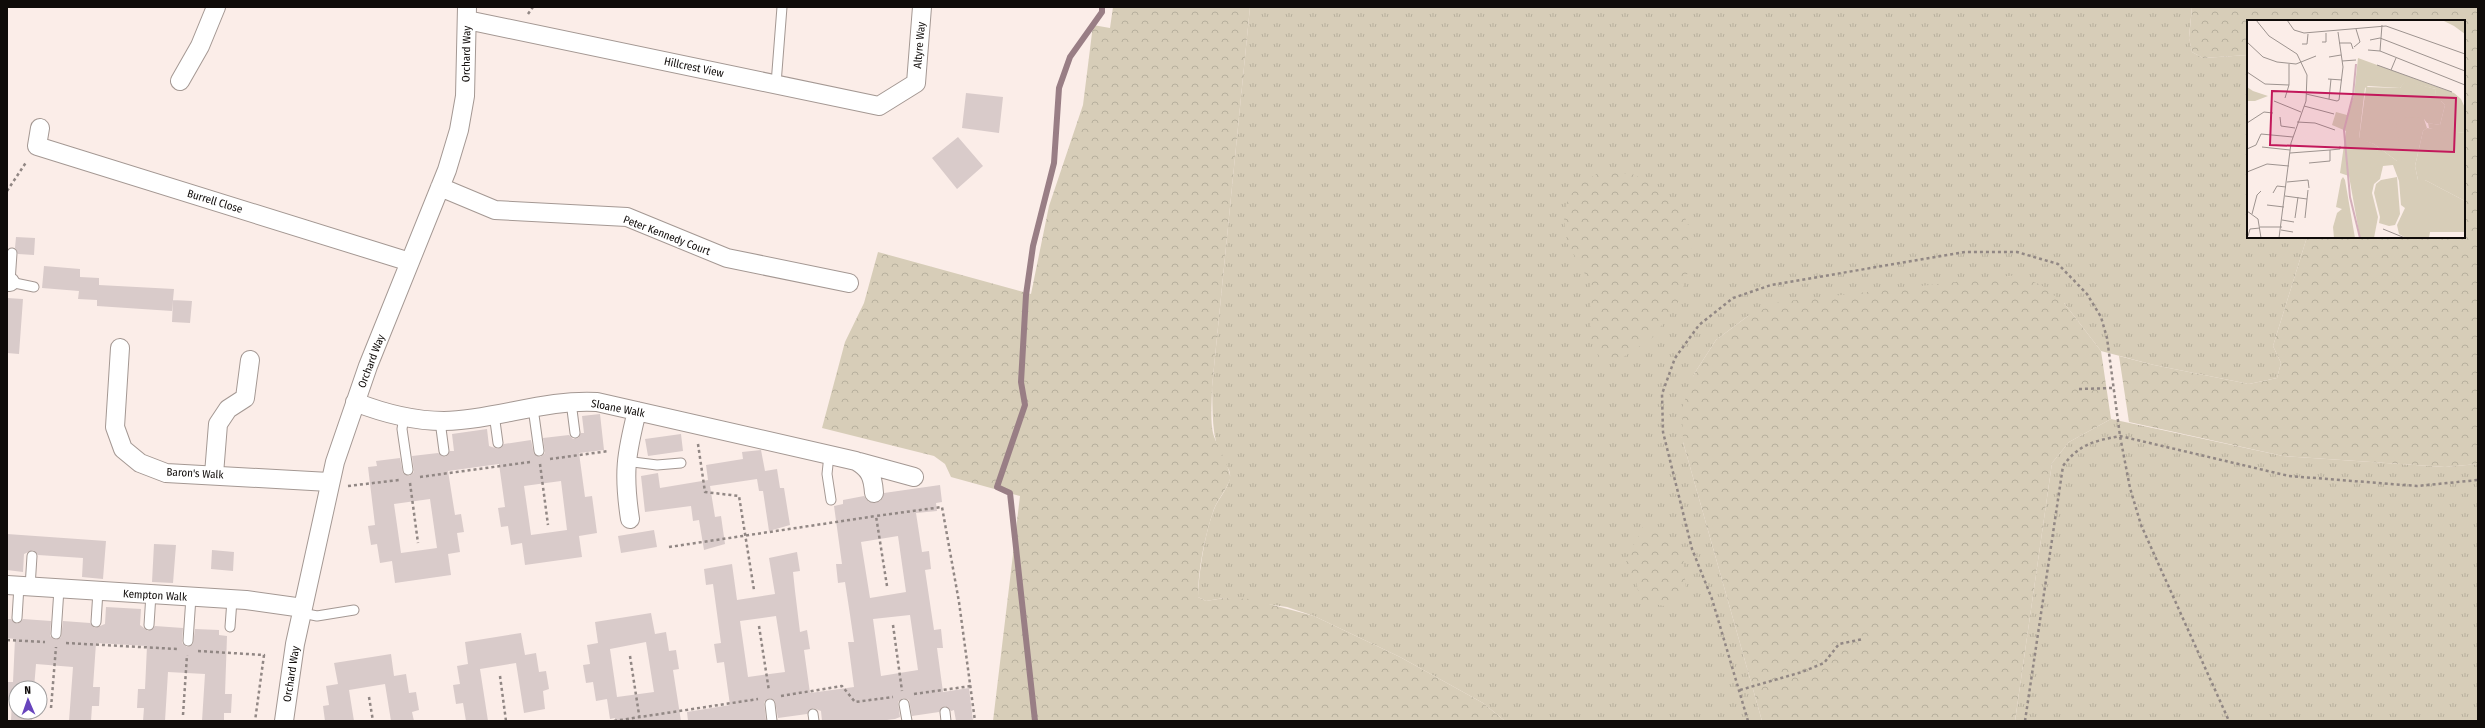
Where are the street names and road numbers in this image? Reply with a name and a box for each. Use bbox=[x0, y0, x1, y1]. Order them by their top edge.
street label: Altyre Way bbox=[911, 21, 928, 69]
street label: Orchard Way bbox=[460, 26, 473, 82]
street label: Hillcrest View bbox=[663, 55, 725, 80]
street label: Burrell Close bbox=[186, 187, 244, 216]
street label: Peter Kennedy Court bbox=[622, 213, 712, 258]
street label: Orchard Way bbox=[355, 332, 388, 390]
street label: Sloane Walk bbox=[590, 397, 647, 420]
street label: Baron's Walk bbox=[166, 466, 225, 482]
street label: Kempton Walk bbox=[123, 587, 188, 604]
street label: Orchard Way bbox=[281, 645, 302, 703]

